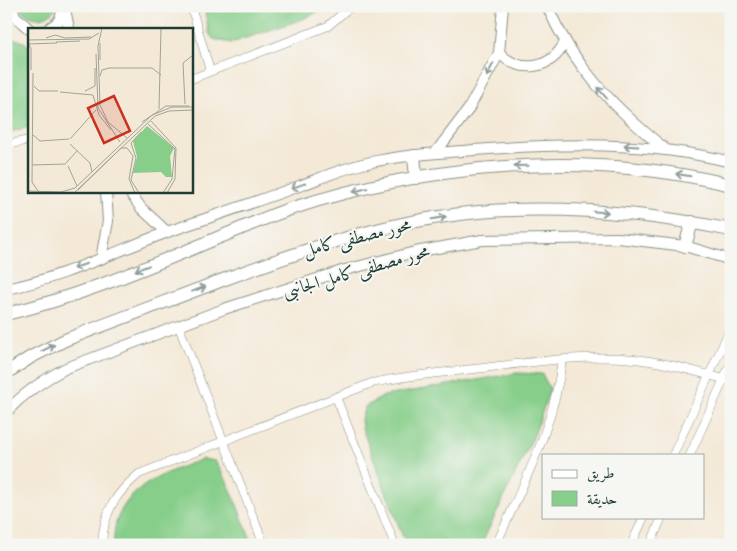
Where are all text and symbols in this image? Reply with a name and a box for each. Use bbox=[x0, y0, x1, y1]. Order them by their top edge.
inset map bbox=[28, 28, 192, 192]
one-way arrow bbox=[484, 62, 494, 77]
one-way arrow bbox=[597, 87, 608, 100]
one-way arrow bbox=[623, 142, 639, 151]
one-way arrow bbox=[513, 162, 529, 171]
one-way arrow bbox=[675, 170, 691, 180]
one-way arrow bbox=[291, 182, 307, 191]
one-way arrow bbox=[353, 186, 369, 195]
one-way arrow bbox=[592, 207, 608, 216]
one-way arrow bbox=[430, 212, 446, 222]
street label: محور مصطفى كامل bbox=[301, 213, 414, 263]
street label: محور مصطفى كامل الجانبى bbox=[280, 239, 433, 305]
one-way arrow bbox=[73, 262, 88, 271]
one-way arrow bbox=[135, 264, 150, 273]
one-way arrow bbox=[191, 284, 207, 293]
one-way arrow bbox=[40, 343, 55, 352]
legend bbox=[542, 454, 704, 518]
text: طريق bbox=[587, 464, 614, 483]
text: حديقة bbox=[587, 490, 617, 508]

